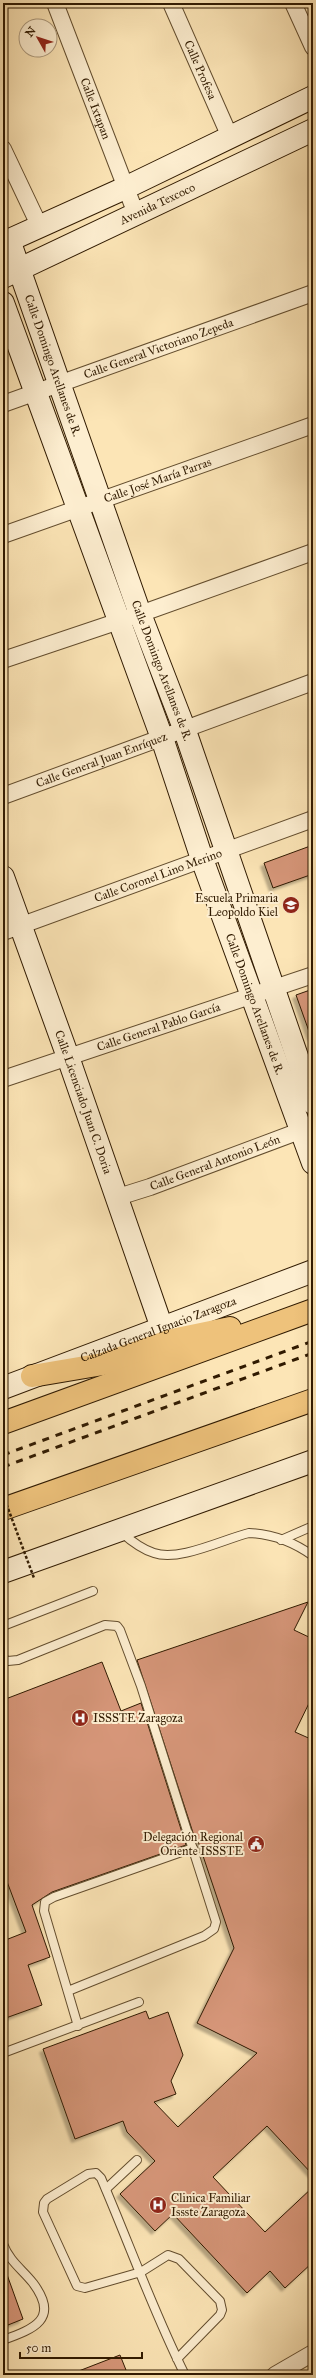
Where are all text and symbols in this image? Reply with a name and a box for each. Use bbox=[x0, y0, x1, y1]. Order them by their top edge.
north arrow bbox=[18, 18, 58, 58]
text: N bbox=[23, 24, 39, 40]
street label: Calle Profesa bbox=[181, 38, 220, 102]
street label: Calle Ixtapan bbox=[77, 76, 114, 142]
street label: Avenida Texcoco bbox=[117, 180, 197, 228]
street label: Calle Domingo Arellanes de R. bbox=[22, 293, 84, 438]
street label: Calle General Victoriano Zepeda bbox=[82, 315, 236, 382]
street label: Calle José María Parras bbox=[102, 455, 213, 506]
street label: Calle Domingo Arellanes de R. bbox=[129, 598, 195, 743]
street label: Calle General Juan Enríquez bbox=[34, 729, 170, 790]
street label: Calle Coronel Lino Merino bbox=[92, 846, 224, 905]
place label: Escuela Primaria Leopoldo Kiel bbox=[195, 891, 279, 919]
school or university icon: Escuela Primaria Leopoldo Kiel bbox=[281, 895, 301, 915]
street label: Calle Domingo Arellanes de R. bbox=[223, 931, 287, 1077]
street label: Calle General Pablo García bbox=[95, 999, 223, 1054]
street label: Calle Licenciado Juan C. Doria bbox=[52, 1028, 115, 1177]
street label: Calle General Antonio León bbox=[148, 1132, 282, 1193]
street label: Calzada General Ignacio Zaragoza bbox=[78, 1293, 239, 1365]
hospital icon: ISSSTE Zaragoza bbox=[70, 1708, 90, 1728]
place label: ISSSTE Zaragoza bbox=[93, 1711, 184, 1726]
place label: Delegación Regional Oriente ISSSTE bbox=[143, 1830, 244, 1858]
public building icon: Delegación Regional Oriente ISSSTE bbox=[246, 1834, 266, 1854]
place label: Clinica Familiar Issste Zaragoza bbox=[171, 2191, 251, 2220]
hospital icon: Clinica Familiar Issste Zaragoza bbox=[148, 2195, 168, 2215]
scale bar bbox=[20, 2334, 142, 2360]
text: 50 m bbox=[26, 2341, 51, 2355]

